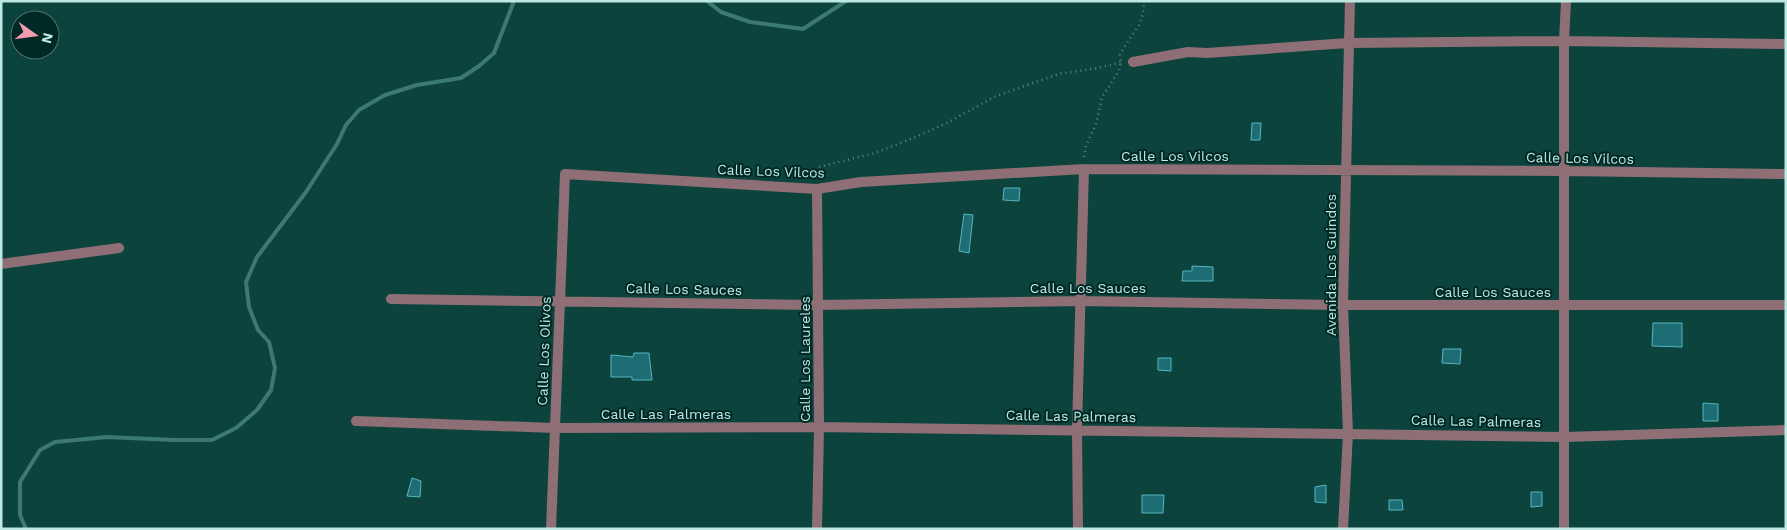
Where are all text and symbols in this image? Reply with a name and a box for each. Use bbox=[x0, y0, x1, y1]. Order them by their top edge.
north arrow bbox=[10, 10, 60, 60]
text: N bbox=[39, 31, 57, 45]
street label: Calle Los Vilcos bbox=[1121, 148, 1229, 164]
street label: Calle Los Vilcos bbox=[1526, 149, 1634, 167]
street label: Calle Los Vilcos bbox=[717, 161, 825, 181]
street label: Avenida Los Guindos bbox=[1323, 194, 1339, 336]
street label: Calle Los Sauces bbox=[626, 280, 742, 298]
street label: Calle Los Sauces bbox=[1030, 280, 1146, 296]
street label: Calle Los Sauces bbox=[1435, 284, 1551, 300]
street label: Calle Los Olivos bbox=[534, 296, 554, 406]
street label: Calle Los Laureles bbox=[797, 296, 813, 422]
street label: Calle Las Palmeras bbox=[601, 406, 731, 422]
street label: Calle Las Palmeras bbox=[1006, 407, 1136, 425]
street label: Calle Las Palmeras bbox=[1411, 412, 1541, 430]

